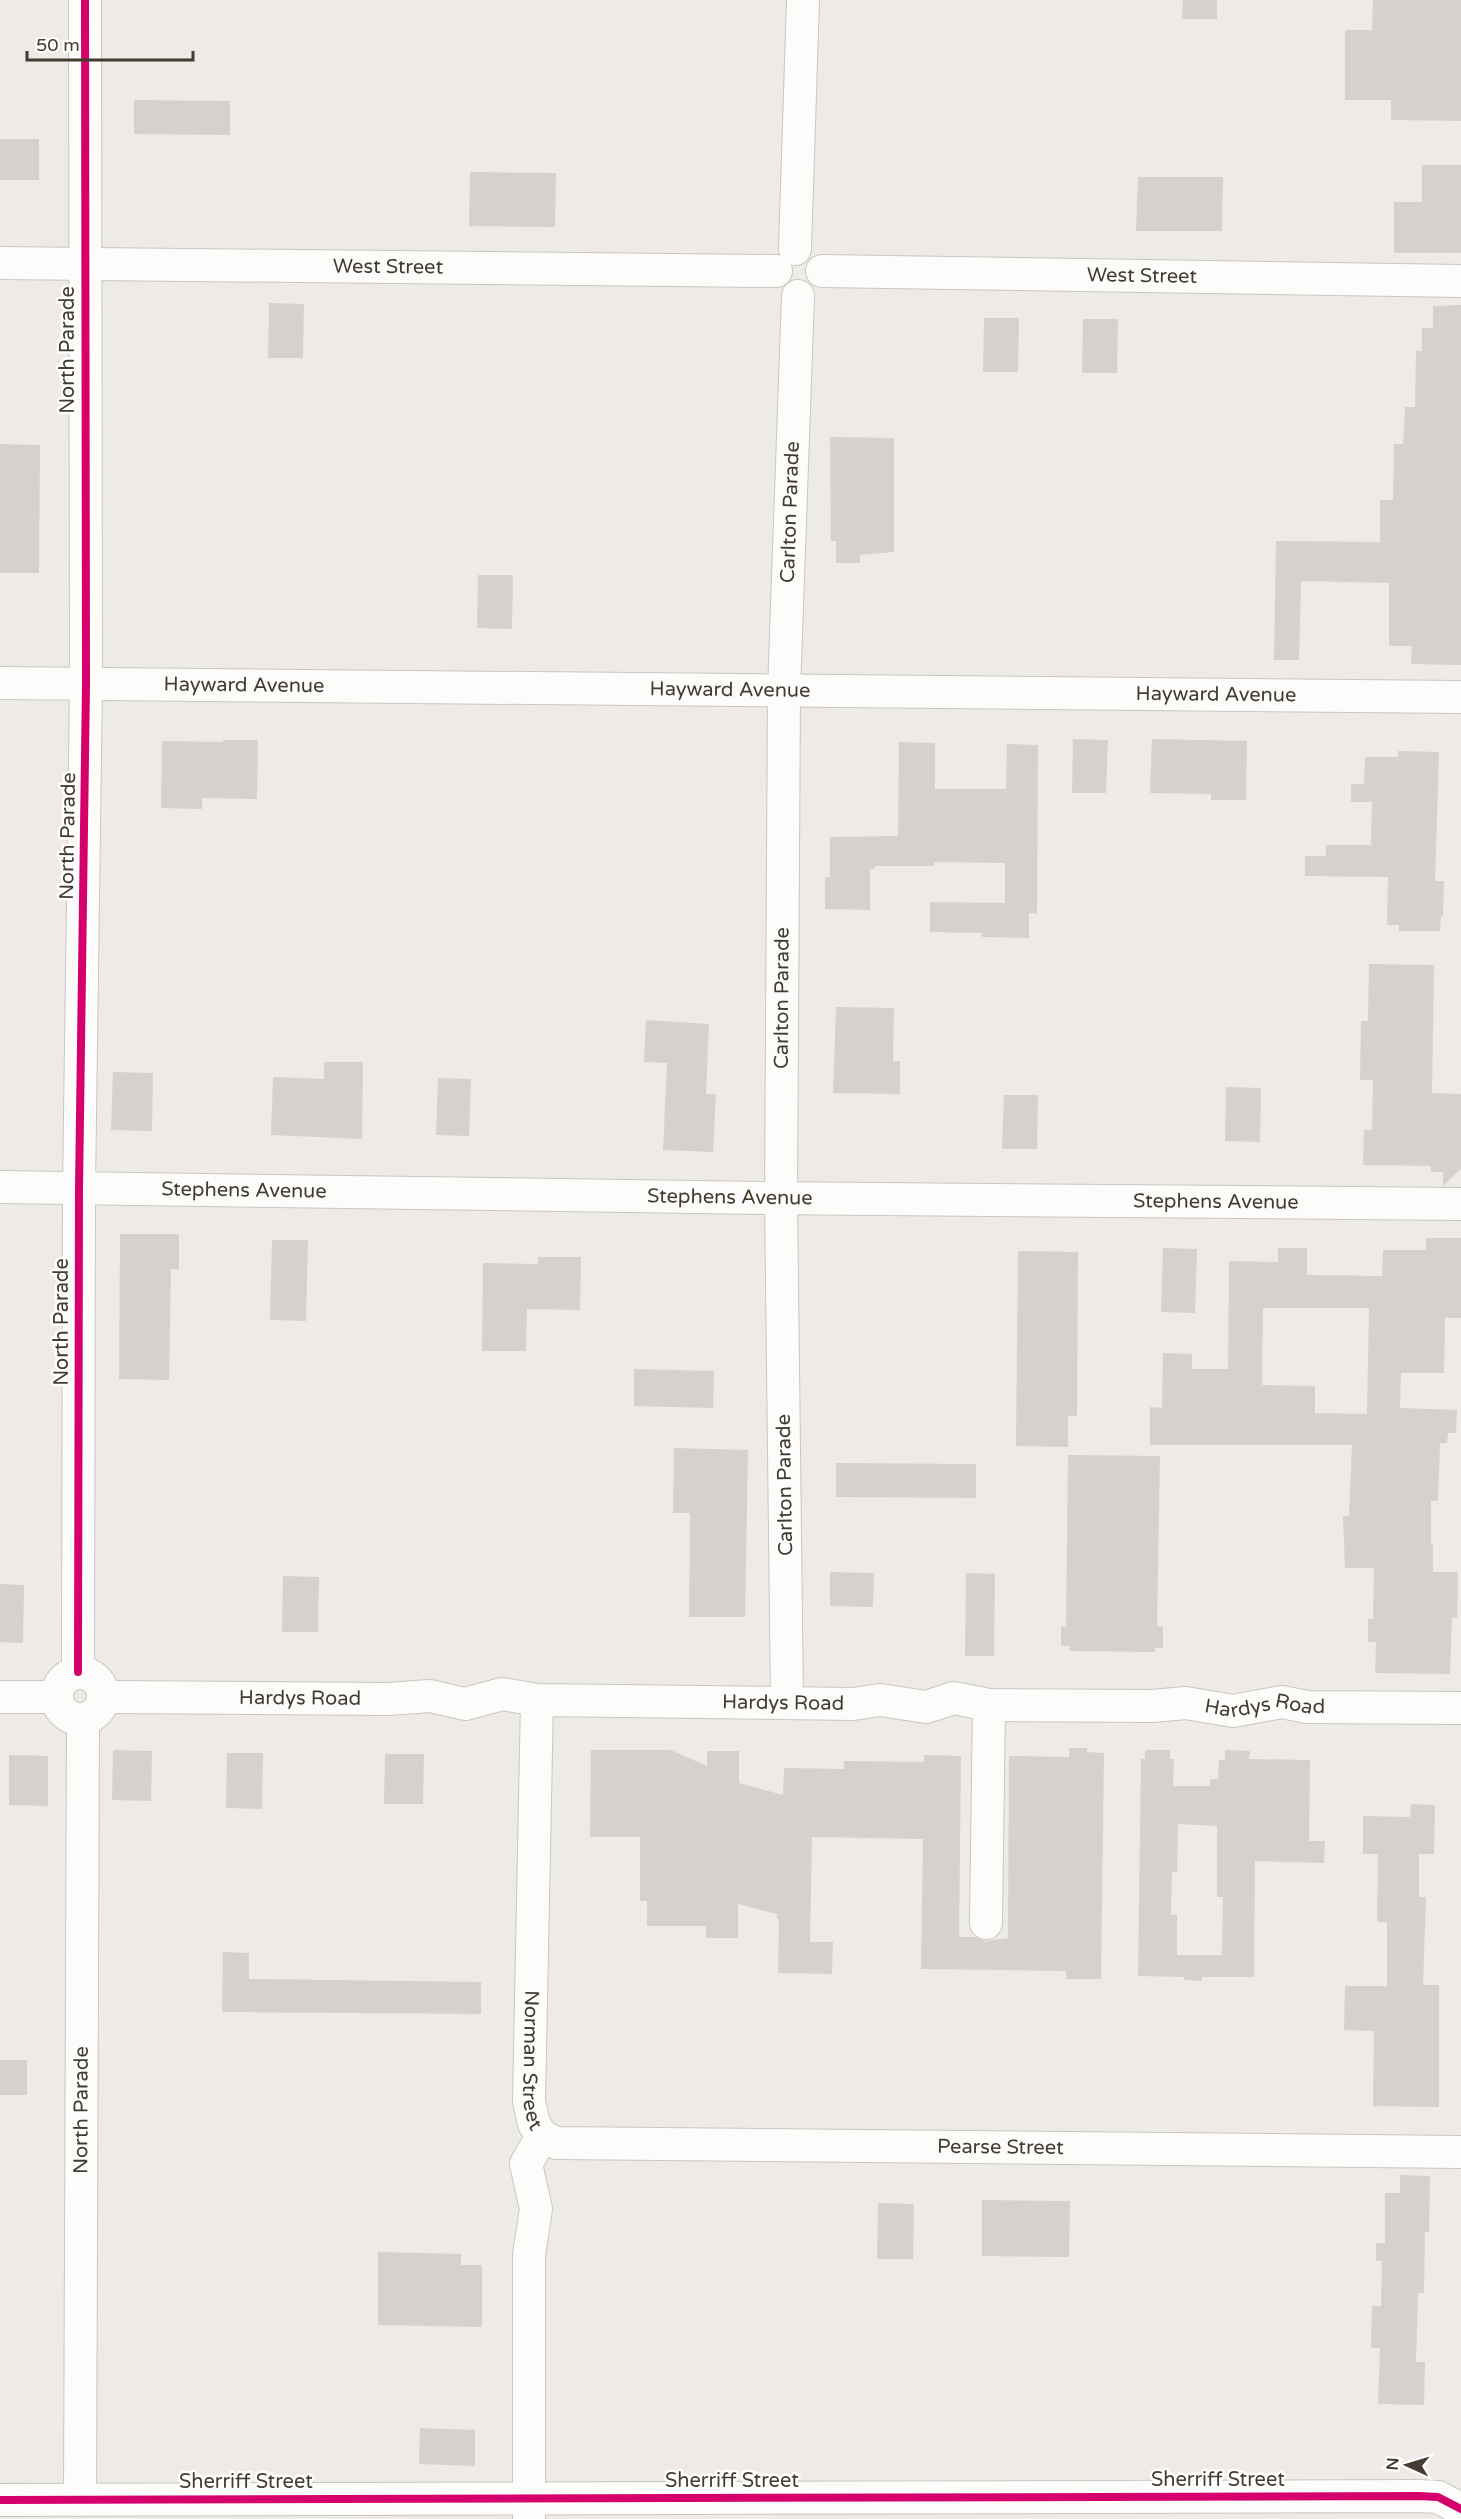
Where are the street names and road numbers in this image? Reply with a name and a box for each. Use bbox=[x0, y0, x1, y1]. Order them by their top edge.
street label: West Street bbox=[333, 254, 444, 280]
street label: West Street bbox=[1087, 263, 1198, 289]
street label: North Parade bbox=[56, 286, 80, 414]
street label: Carlton Parade bbox=[776, 441, 805, 583]
street label: Hayward Avenue bbox=[164, 673, 324, 698]
street label: Hayward Avenue bbox=[649, 677, 810, 703]
street label: Hayward Avenue bbox=[1135, 682, 1296, 707]
street label: North Parade bbox=[55, 772, 81, 900]
street label: Carlton Parade bbox=[770, 927, 795, 1069]
street label: Stephens Avenue bbox=[161, 1177, 327, 1204]
street label: Stephens Avenue bbox=[647, 1184, 813, 1210]
street label: Stephens Avenue bbox=[1133, 1189, 1299, 1215]
street label: North Parade bbox=[50, 1258, 74, 1386]
street label: Carlton Parade bbox=[772, 1414, 798, 1556]
street label: Hardys Road bbox=[239, 1686, 361, 1711]
street label: Hardys Road bbox=[1203, 1689, 1325, 1723]
street label: Hardys Road bbox=[722, 1690, 844, 1716]
street label: Norman Street bbox=[517, 1990, 547, 2135]
street label: North Parade bbox=[69, 2046, 94, 2174]
street label: Pearse Street bbox=[937, 2135, 1064, 2160]
street label: Sherriff Street bbox=[1151, 2468, 1285, 2492]
street label: Sherriff Street bbox=[665, 2469, 799, 2493]
street label: Sherriff Street bbox=[179, 2470, 313, 2494]

